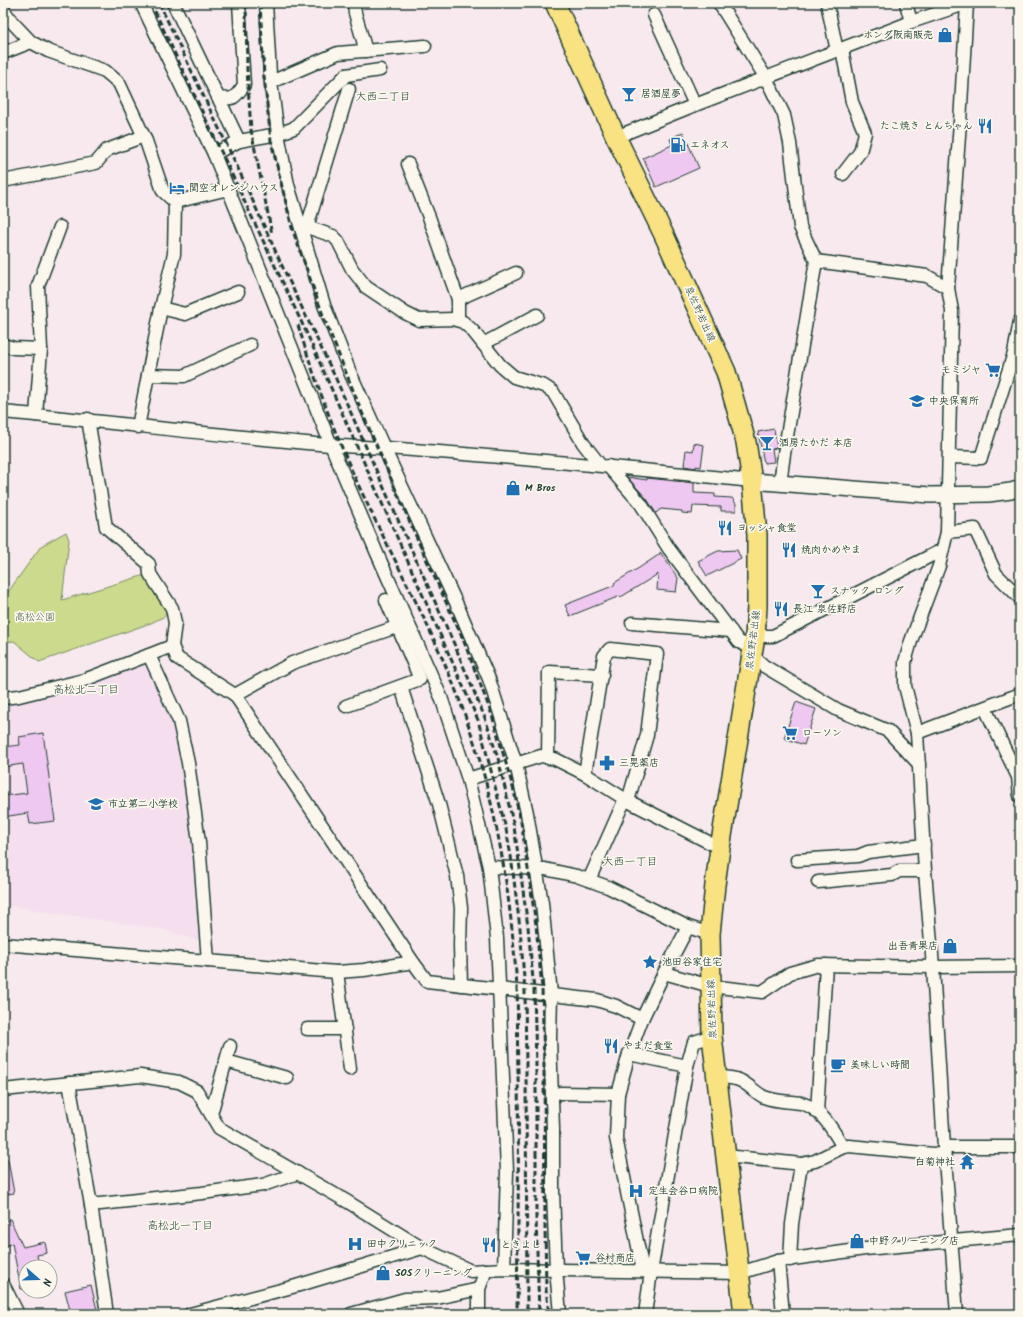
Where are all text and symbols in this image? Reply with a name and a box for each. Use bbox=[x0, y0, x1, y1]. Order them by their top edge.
shop icon: ホンダ阪南販売 bbox=[936, 26, 954, 44]
place label: ホンダ阪南販売 bbox=[863, 27, 933, 43]
bar icon: 居酒屋夢 bbox=[620, 85, 638, 103]
place label: 居酒屋夢 bbox=[641, 86, 681, 102]
district label: 大西二丁目 bbox=[356, 88, 411, 106]
restaurant icon: たこ焼き とんちゃん bbox=[976, 117, 994, 135]
place label: たこ焼き とんちゃん bbox=[880, 118, 973, 134]
fuel station icon: エネオス bbox=[669, 136, 687, 154]
place label: エネオス bbox=[690, 137, 729, 153]
hotel icon: 関空オレンジハウス bbox=[168, 179, 186, 197]
place label: 関空オレンジハウス bbox=[189, 180, 278, 196]
street label: 泉佐野岩出線 bbox=[680, 283, 720, 345]
supermarket icon: モミジヤ bbox=[984, 361, 1002, 379]
place label: モミジヤ bbox=[941, 362, 981, 378]
school or university icon: 中央保育所 bbox=[908, 392, 926, 410]
place label: 中央保育所 bbox=[929, 393, 979, 409]
bar icon: 酒房たかだ 本店 bbox=[758, 434, 776, 452]
place label: 酒房たかだ 本店 bbox=[779, 435, 853, 451]
shop icon: M Bros bbox=[504, 479, 522, 497]
place label: M Bros bbox=[525, 480, 556, 496]
restaurant icon: ヨッシャ食堂 bbox=[716, 519, 734, 537]
place label: ヨッシャ食堂 bbox=[737, 520, 797, 536]
restaurant icon: 焼肉かめやま bbox=[780, 541, 798, 559]
place label: 焼肉かめやま bbox=[801, 542, 861, 558]
bar icon: スナック ロング bbox=[809, 582, 827, 600]
place label: スナック ロング bbox=[830, 583, 904, 599]
restaurant icon: 長江 泉佐野店 bbox=[772, 600, 790, 618]
place label: 長江 泉佐野店 bbox=[793, 601, 857, 617]
park label: 高松公園 bbox=[15, 609, 55, 625]
street label: 泉佐野岩出線 bbox=[741, 609, 765, 671]
district label: 高松北二丁目 bbox=[53, 681, 119, 699]
supermarket icon: ローソン bbox=[781, 724, 799, 742]
place label: ローソン bbox=[802, 725, 842, 741]
pharmacy icon: 三晃薬店 bbox=[598, 754, 616, 772]
place label: 三晃薬店 bbox=[619, 755, 659, 771]
school or university icon: 市立第二小学校 bbox=[87, 795, 105, 813]
place label: 市立第二小学校 bbox=[108, 796, 178, 812]
district label: 大西一丁目 bbox=[603, 853, 658, 871]
shop icon: 出吾青果店 bbox=[941, 937, 959, 955]
place label: 出吾青果店 bbox=[888, 938, 938, 954]
place icon: 池田谷家住宅 bbox=[641, 953, 659, 971]
place label: 池田谷家住宅 bbox=[662, 954, 722, 970]
street label: 泉佐野岩出線 bbox=[703, 979, 721, 1039]
restaurant icon: やまだ食堂 bbox=[602, 1037, 620, 1055]
place label: やまだ食堂 bbox=[623, 1038, 673, 1054]
cafe icon: 美味しい時間 bbox=[829, 1056, 847, 1074]
place label: 美味しい時間 bbox=[850, 1057, 910, 1073]
temple icon: 白菊神社 bbox=[958, 1153, 976, 1171]
place label: 白菊神社 bbox=[915, 1154, 955, 1170]
hospital icon: 定生会谷口病院 bbox=[627, 1182, 645, 1200]
place label: 定生会谷口病院 bbox=[648, 1183, 718, 1199]
district label: 高松北一丁目 bbox=[147, 1217, 213, 1235]
shop icon: 中野クリーニング店 bbox=[848, 1232, 866, 1250]
place label: 中野クリーニング店 bbox=[869, 1233, 959, 1249]
hospital icon: 田中クリニック bbox=[346, 1235, 364, 1253]
place label: 田中クリニック bbox=[367, 1236, 437, 1252]
restaurant icon: ときよし bbox=[480, 1236, 498, 1254]
place label: ときよし bbox=[501, 1237, 541, 1253]
supermarket icon: 谷村商店 bbox=[574, 1249, 592, 1267]
place label: 谷村商店 bbox=[595, 1250, 635, 1266]
north arrow bbox=[18, 1259, 58, 1299]
shop icon: SOSクリーニング bbox=[374, 1264, 392, 1282]
place label: SOSクリーニング bbox=[395, 1265, 472, 1281]
text: N bbox=[37, 1276, 56, 1288]

